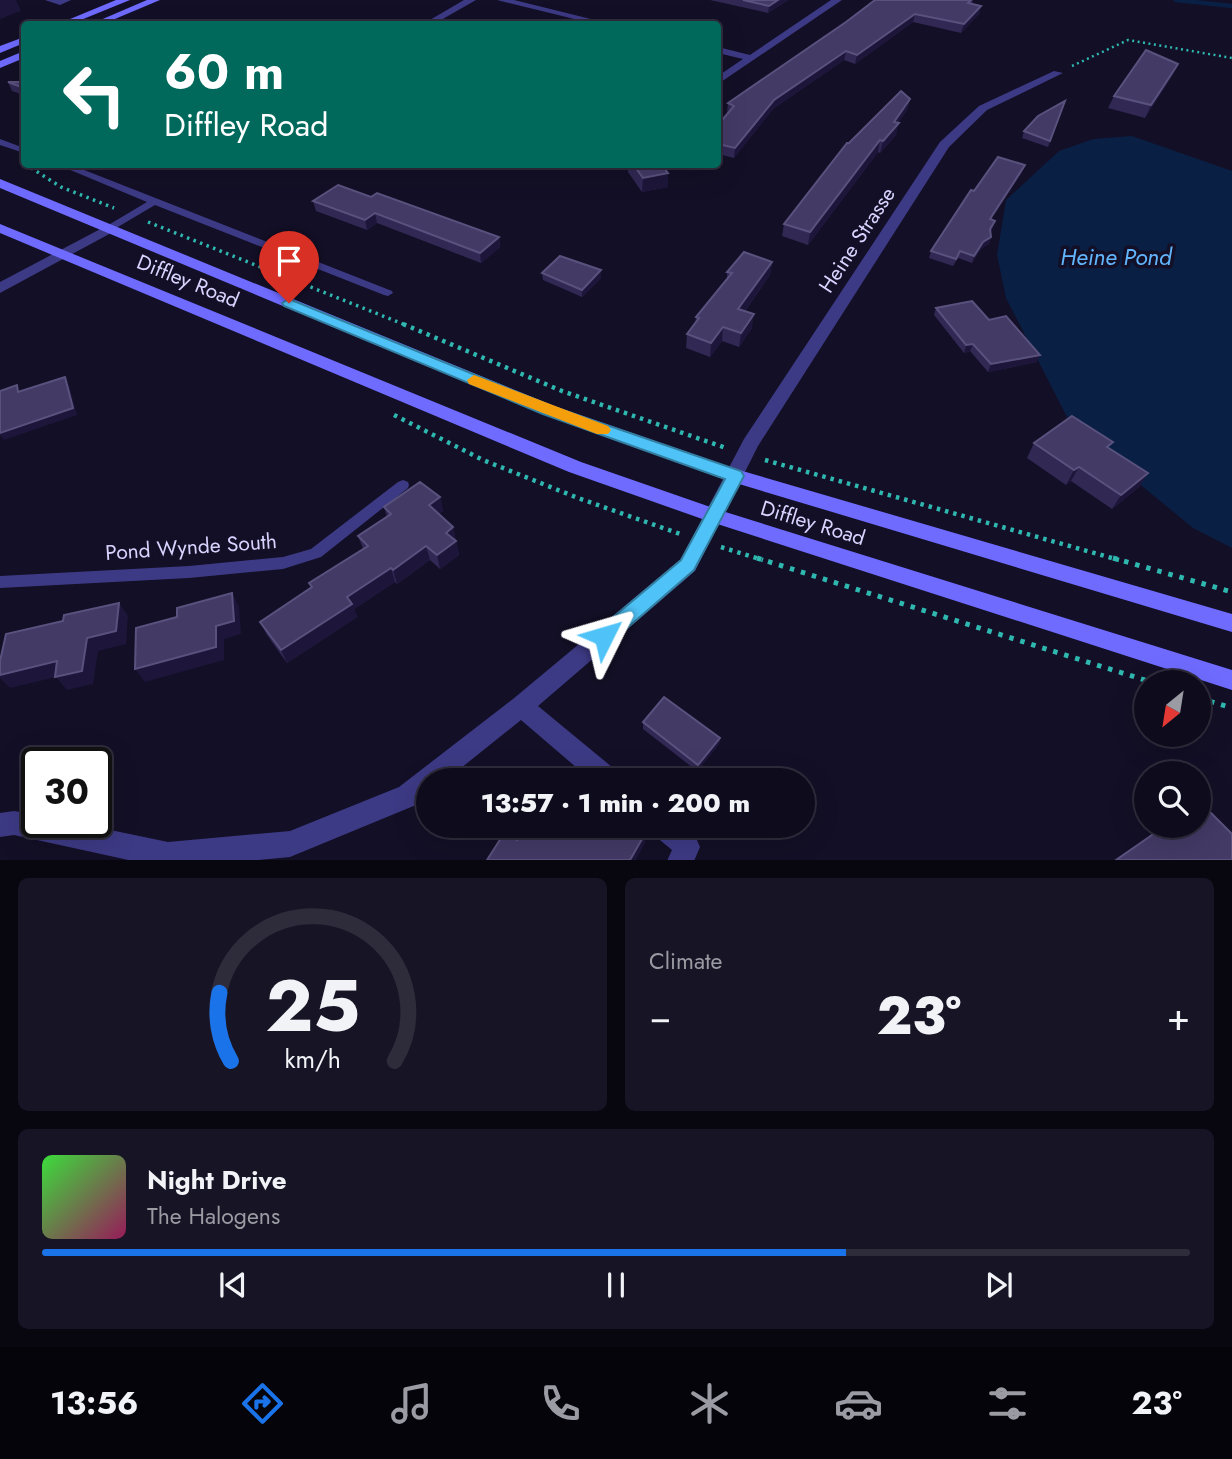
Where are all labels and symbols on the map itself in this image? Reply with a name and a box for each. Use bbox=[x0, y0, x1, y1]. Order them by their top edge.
street label: Heine Strasse bbox=[811, 181, 903, 299]
pin bbox=[259, 231, 319, 303]
water label: Heine Pond bbox=[1060, 240, 1173, 274]
street label: Diffley Road bbox=[132, 247, 244, 315]
street label: Diffley Road bbox=[757, 493, 869, 553]
street label: Pond Wynde South bbox=[104, 526, 278, 568]
position arrow bbox=[567, 599, 641, 673]
north arrow bbox=[1134, 670, 1211, 747]
speed limit sign: 30 bbox=[21, 747, 112, 838]

